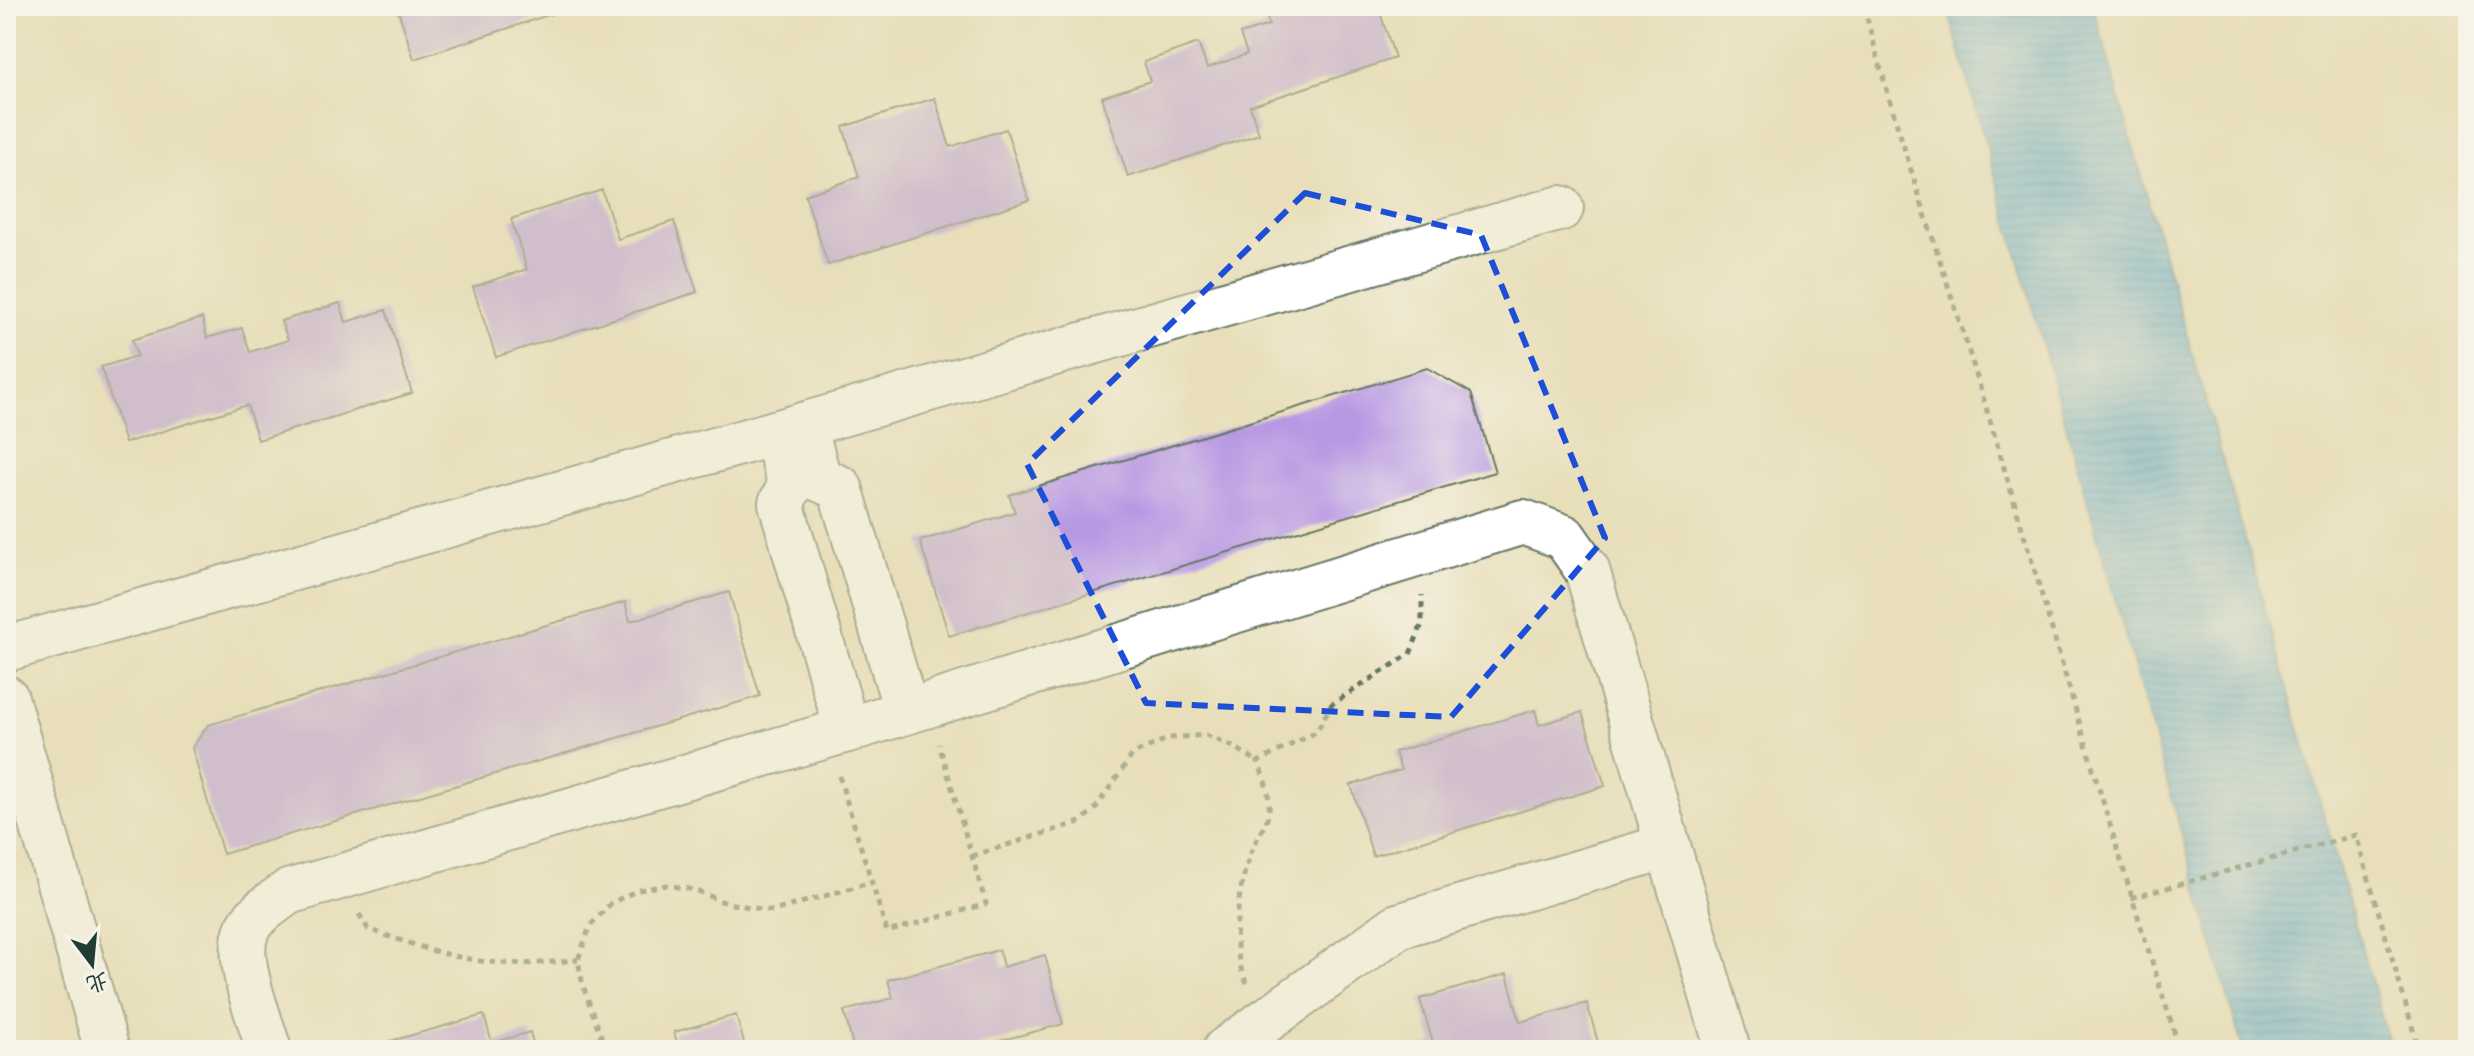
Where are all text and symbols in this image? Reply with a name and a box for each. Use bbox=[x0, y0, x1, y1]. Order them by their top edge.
north arrow bbox=[52, 924, 132, 1004]
text: 北 bbox=[81, 961, 112, 1001]

